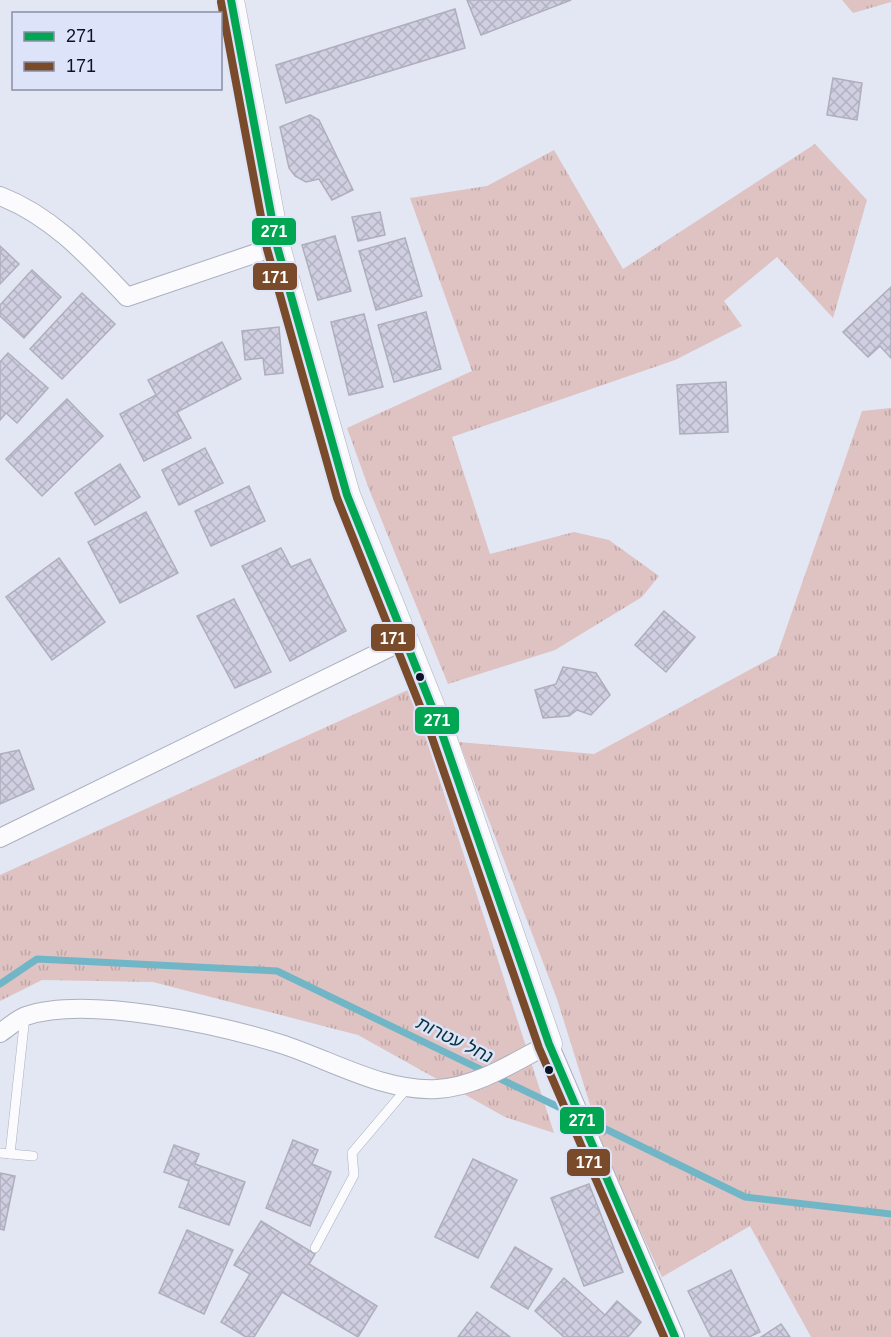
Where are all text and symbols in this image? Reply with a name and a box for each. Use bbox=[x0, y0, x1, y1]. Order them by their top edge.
legend bbox=[12, 12, 222, 90]
text: 271 bbox=[66, 26, 96, 46]
text: 171 bbox=[66, 56, 96, 76]
line badge: 271 bbox=[251, 217, 297, 246]
text: 271 bbox=[261, 223, 287, 240]
line badge: 171 bbox=[252, 262, 298, 291]
text: 171 bbox=[262, 269, 288, 286]
line badge: 171 bbox=[370, 623, 416, 652]
text: 171 bbox=[380, 630, 406, 647]
unlabelled marker bbox=[414, 671, 426, 683]
line badge: 271 bbox=[414, 706, 460, 735]
text: 271 bbox=[424, 712, 450, 729]
water label: נחל עטרות bbox=[413, 1013, 496, 1067]
unlabelled marker bbox=[543, 1064, 555, 1076]
line badge: 271 bbox=[559, 1106, 605, 1135]
text: 271 bbox=[569, 1112, 595, 1129]
line badge: 171 bbox=[566, 1148, 611, 1177]
text: 171 bbox=[576, 1154, 602, 1171]

